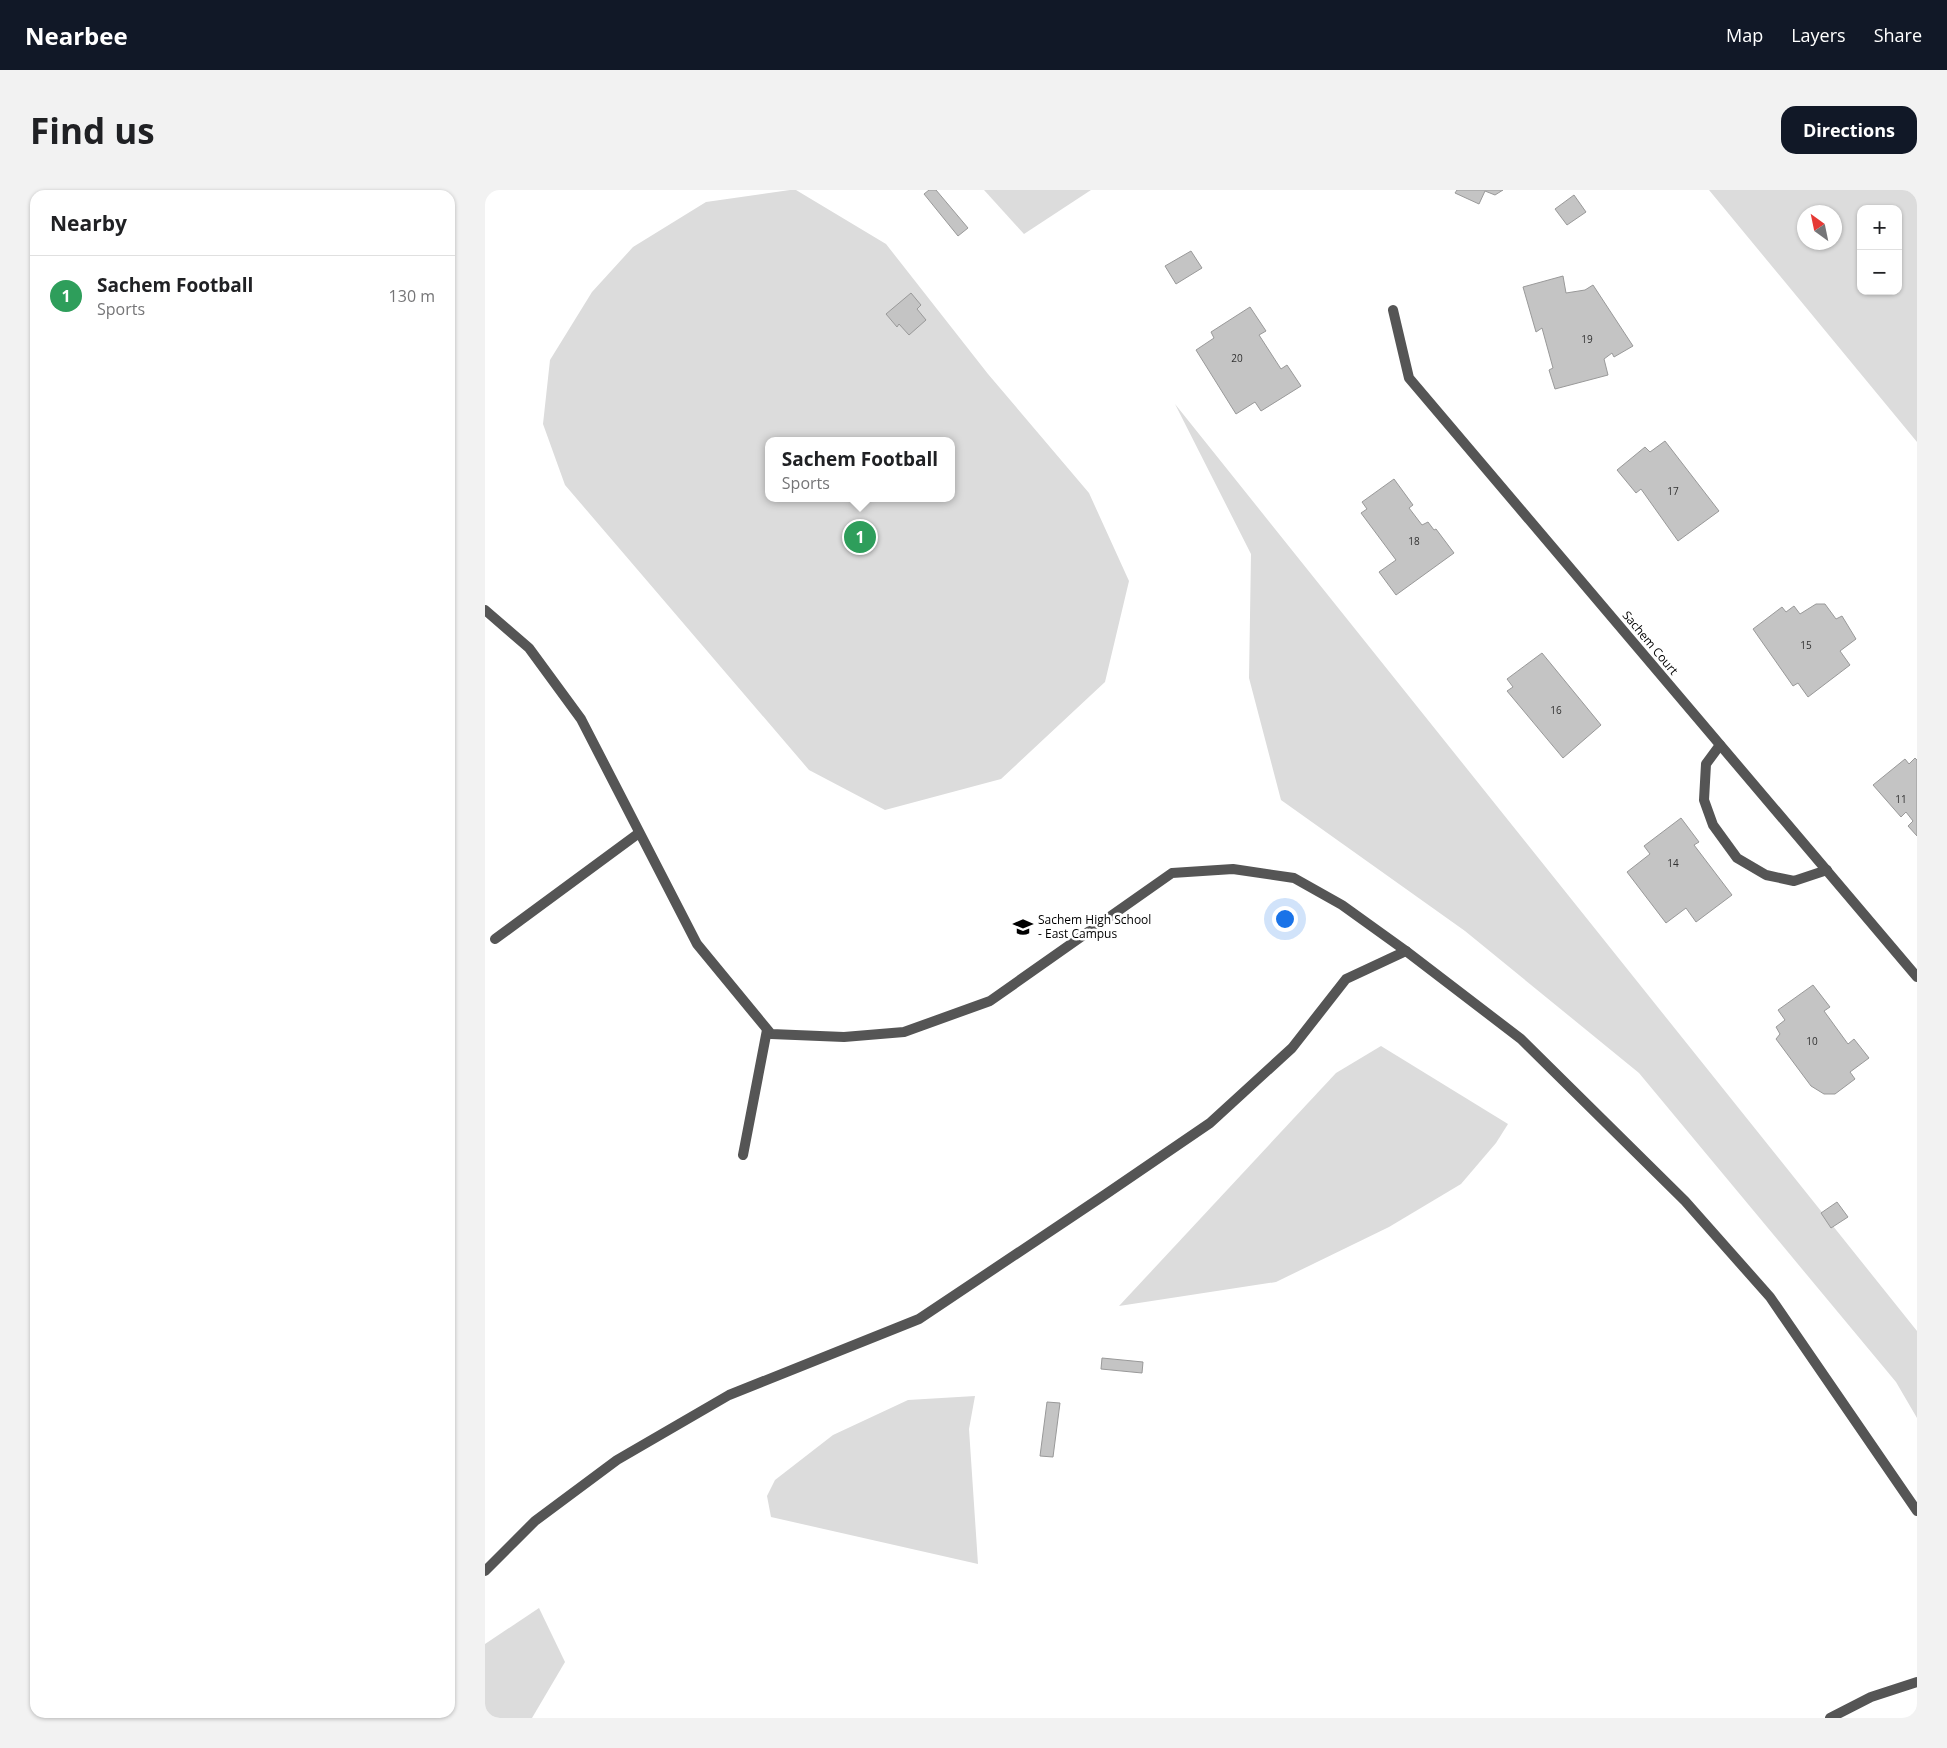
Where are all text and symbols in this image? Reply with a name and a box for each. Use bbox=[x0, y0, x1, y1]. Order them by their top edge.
text: Nearbee bbox=[25, 19, 128, 52]
text: Map bbox=[1726, 23, 1763, 47]
text: Layers bbox=[1791, 23, 1846, 47]
text: Share bbox=[1874, 23, 1922, 47]
button: Directions bbox=[1781, 106, 1917, 154]
text: Find us bbox=[30, 107, 155, 154]
north arrow bbox=[1797, 205, 1842, 250]
map controls bbox=[1857, 205, 1902, 295]
button: + bbox=[1857, 205, 1902, 250]
text: Nearby bbox=[50, 209, 127, 237]
button: − bbox=[1857, 250, 1902, 295]
text: Sachem Football bbox=[97, 272, 253, 298]
text: 1 bbox=[61, 285, 71, 307]
text: 130 m bbox=[389, 285, 435, 307]
text: Sports bbox=[97, 298, 145, 320]
house number: 19 bbox=[1581, 332, 1593, 346]
house number: 20 bbox=[1231, 351, 1243, 365]
popup bbox=[765, 437, 955, 502]
text: Sachem Football bbox=[782, 446, 938, 472]
text: Sports bbox=[782, 472, 830, 494]
house number: 17 bbox=[1667, 484, 1679, 498]
pin: 1 bbox=[844, 518, 876, 556]
house number: 18 bbox=[1408, 534, 1420, 548]
street label: Sachem Court bbox=[1619, 607, 1682, 678]
house number: 15 bbox=[1800, 638, 1812, 652]
house number: 16 bbox=[1550, 703, 1562, 717]
house number: 11 bbox=[1895, 792, 1907, 806]
house number: 14 bbox=[1667, 856, 1679, 870]
your location bbox=[1272, 906, 1298, 932]
place label: Sachem High School - East Campus bbox=[1038, 911, 1151, 942]
school or university icon: Sachem High School - East Campus bbox=[1012, 916, 1034, 938]
house number: 10 bbox=[1806, 1034, 1818, 1048]

